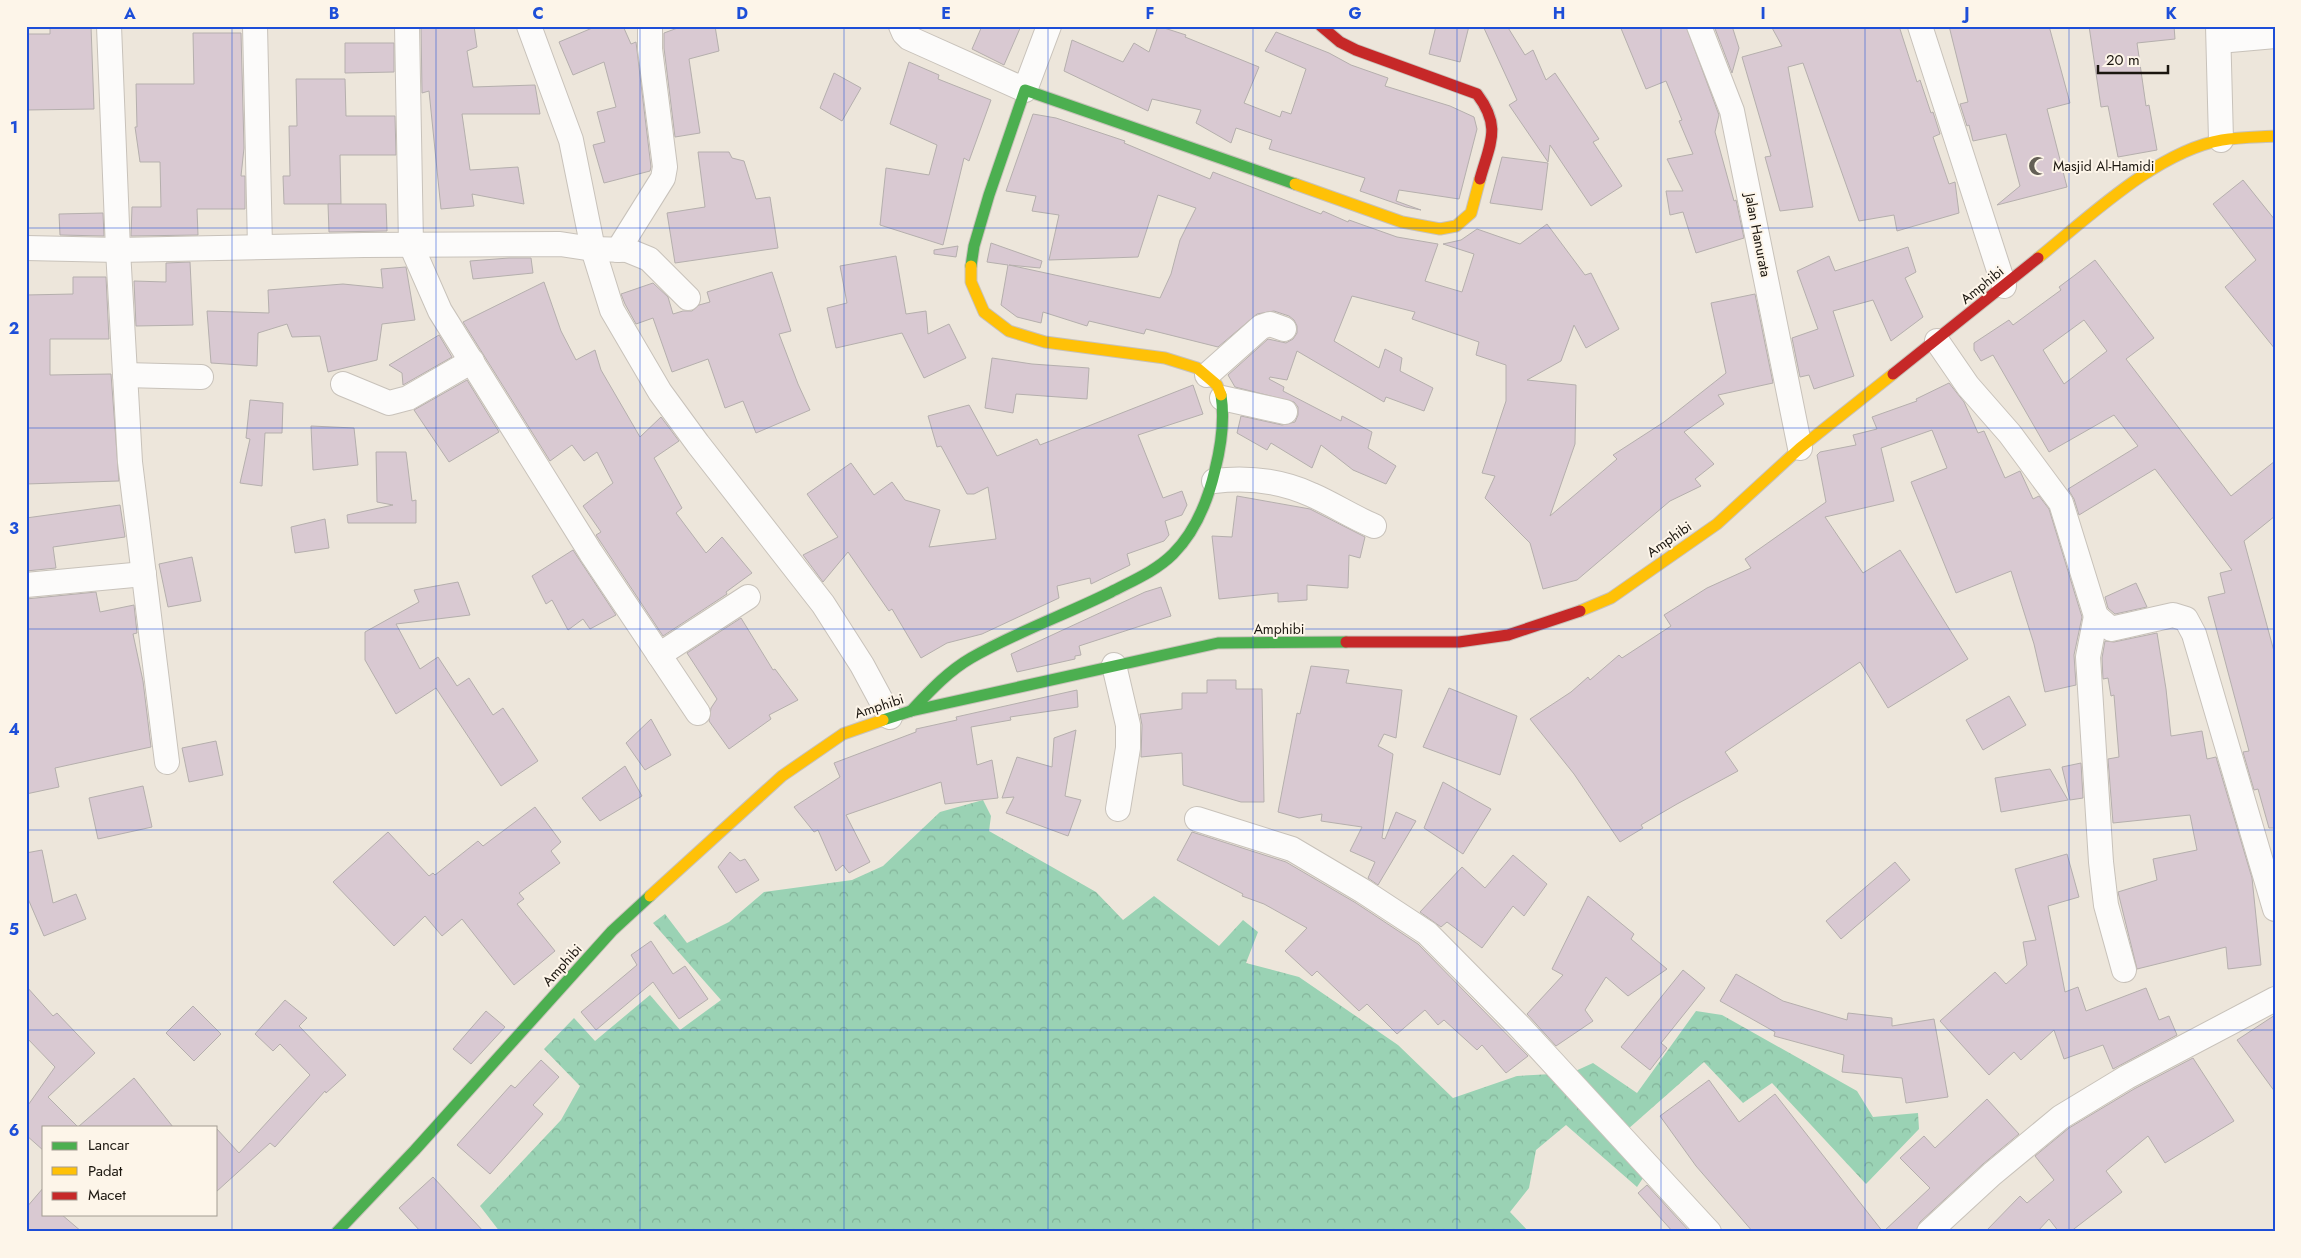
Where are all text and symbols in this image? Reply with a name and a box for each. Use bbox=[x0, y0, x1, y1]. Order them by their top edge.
text: A bbox=[123, 2, 136, 25]
text: B bbox=[329, 2, 339, 25]
text: C bbox=[532, 2, 544, 25]
text: D bbox=[736, 2, 748, 25]
text: E bbox=[941, 2, 951, 25]
text: F bbox=[1146, 2, 1154, 25]
text: G bbox=[1348, 2, 1362, 25]
text: H bbox=[1553, 2, 1565, 25]
text: I bbox=[1760, 2, 1766, 25]
text: J bbox=[1961, 2, 1970, 25]
text: K bbox=[2165, 2, 2177, 25]
scale bar bbox=[2098, 42, 2168, 74]
text: 20 m bbox=[2106, 49, 2140, 71]
text: 1 bbox=[10, 116, 18, 139]
mosque icon: Masjid Al-Hamidi bbox=[2027, 155, 2049, 177]
place label: Masjid Al-Hamidi bbox=[2053, 156, 2154, 176]
street label: Jalan Hanurata bbox=[1740, 190, 1776, 278]
street label: Amphibi bbox=[1956, 261, 2008, 309]
text: 2 bbox=[9, 317, 19, 340]
street label: Amphibi bbox=[1642, 516, 1696, 562]
text: 3 bbox=[9, 517, 19, 540]
street label: Amphibi bbox=[1254, 619, 1304, 639]
street label: Amphibi bbox=[852, 689, 906, 723]
text: 4 bbox=[8, 718, 20, 741]
text: 5 bbox=[9, 918, 19, 941]
street label: Amphibi bbox=[538, 939, 586, 991]
text: 6 bbox=[9, 1119, 19, 1142]
legend bbox=[42, 1126, 218, 1216]
text: Lancar bbox=[88, 1134, 130, 1156]
text: Padat bbox=[88, 1160, 123, 1182]
text: Macet bbox=[88, 1184, 126, 1206]

